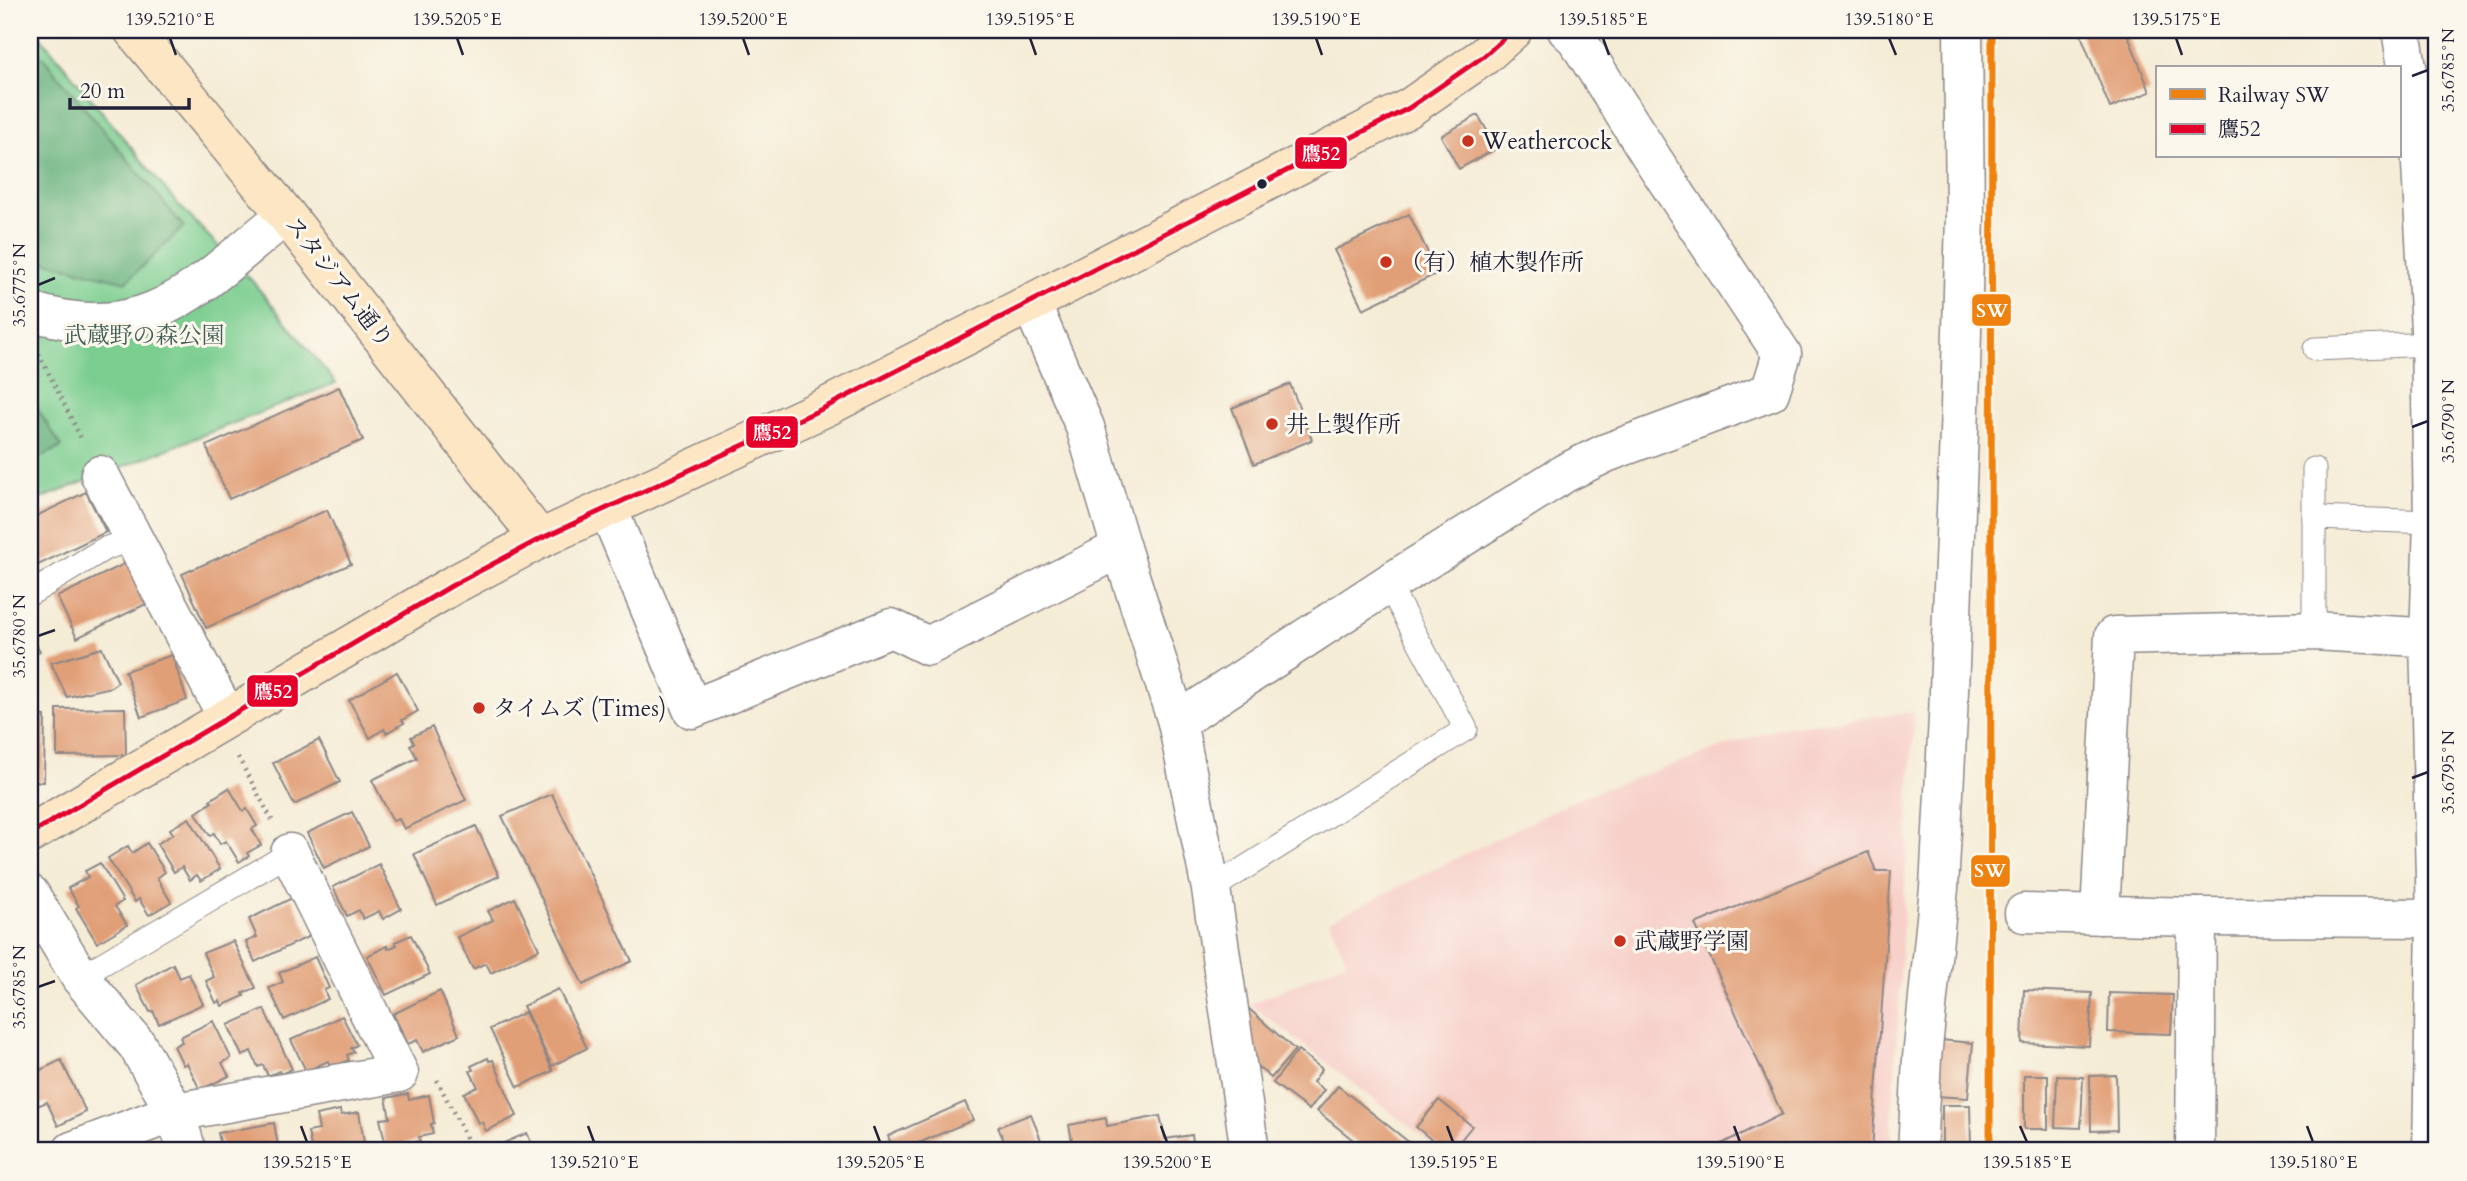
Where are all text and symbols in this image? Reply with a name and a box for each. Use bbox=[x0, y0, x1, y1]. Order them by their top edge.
text: 139.5210°E bbox=[125, 7, 215, 32]
text: 139.5205°E bbox=[412, 7, 502, 32]
text: 139.5200°E bbox=[698, 7, 788, 32]
text: 139.5195°E bbox=[985, 7, 1075, 32]
text: 139.5190°E bbox=[1271, 7, 1361, 32]
text: 139.5185°E bbox=[1558, 7, 1648, 32]
text: 139.5180°E bbox=[1844, 7, 1934, 32]
text: 139.5175°E bbox=[2131, 7, 2221, 32]
text: 35.6785°N bbox=[2436, 27, 2461, 112]
scale bar bbox=[70, 66, 189, 110]
legend bbox=[2156, 66, 2400, 158]
text: 20 m bbox=[80, 77, 125, 106]
text: Railway SW bbox=[2218, 81, 2330, 110]
text: 鷹52 bbox=[2218, 115, 2261, 144]
place label: Weathercock bbox=[1481, 126, 1613, 157]
marker: Weathercock bbox=[1460, 133, 1476, 149]
line badge: 鷹52 bbox=[1294, 136, 1348, 170]
text: 鷹52 bbox=[1302, 141, 1340, 167]
unlabelled marker bbox=[1255, 177, 1269, 191]
street label: スタジアム通り bbox=[278, 210, 400, 354]
text: 35.6775°N bbox=[7, 242, 32, 327]
place label: （有）植木製作所 bbox=[1400, 247, 1584, 278]
marker: （有）植木製作所 bbox=[1378, 254, 1394, 270]
line badge: SW bbox=[1971, 293, 2012, 327]
text: SW bbox=[1976, 298, 2008, 324]
park label: 武蔵野の森公園 bbox=[64, 320, 225, 351]
text: 35.6790°N bbox=[2436, 378, 2461, 463]
place label: 井上製作所 bbox=[1286, 409, 1401, 440]
line badge: 鷹52 bbox=[745, 415, 799, 449]
marker: 井上製作所 bbox=[1264, 416, 1280, 432]
text: 鷹52 bbox=[753, 420, 791, 446]
text: 35.6780°N bbox=[7, 593, 32, 678]
line badge: 鷹52 bbox=[246, 674, 299, 708]
text: 鷹52 bbox=[254, 679, 292, 705]
place label: タイムズ (Times) bbox=[493, 693, 666, 724]
marker: タイムズ (Times) bbox=[471, 700, 487, 716]
text: 35.6795°N bbox=[2436, 729, 2461, 814]
line badge: SW bbox=[1970, 854, 2011, 888]
text: SW bbox=[1974, 858, 2006, 884]
place label: 武蔵野学園 bbox=[1634, 926, 1749, 957]
marker: 武蔵野学園 bbox=[1612, 933, 1628, 949]
text: 35.6785°N bbox=[7, 944, 32, 1029]
text: 139.5215°E bbox=[262, 1150, 352, 1175]
text: 139.5210°E bbox=[549, 1150, 639, 1175]
text: 139.5205°E bbox=[835, 1150, 925, 1175]
text: 139.5200°E bbox=[1122, 1150, 1212, 1175]
text: 139.5195°E bbox=[1408, 1150, 1498, 1175]
text: 139.5190°E bbox=[1695, 1150, 1785, 1175]
text: 139.5185°E bbox=[1982, 1150, 2072, 1175]
text: 139.5180°E bbox=[2268, 1150, 2358, 1175]

